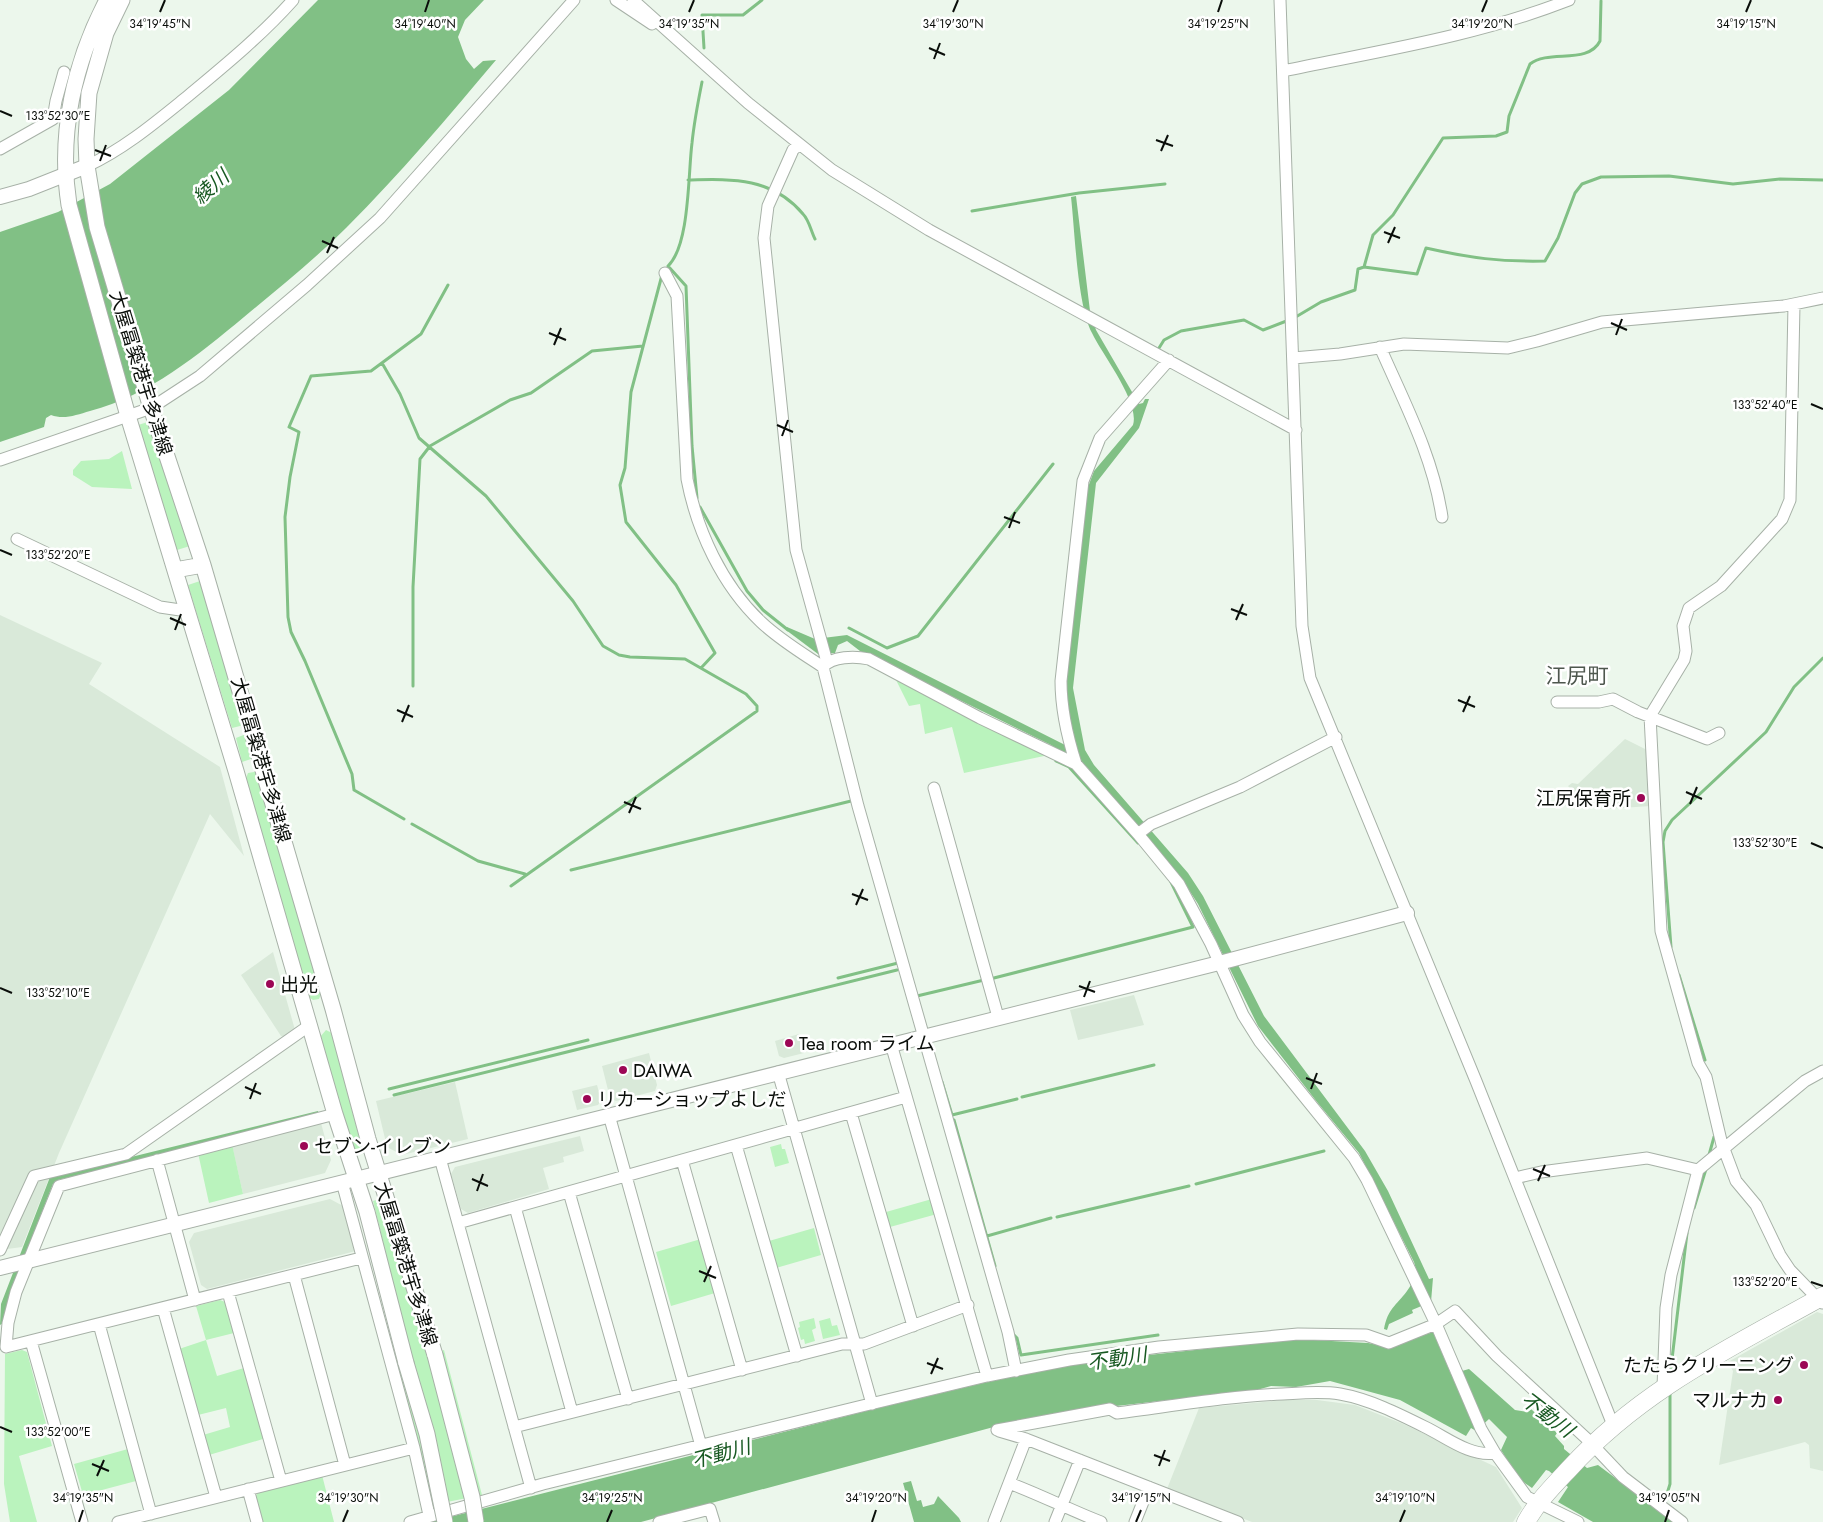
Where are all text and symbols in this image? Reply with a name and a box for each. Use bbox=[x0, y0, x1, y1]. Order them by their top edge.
text: 34°19'45"N bbox=[129, 15, 191, 33]
text: 34°19'40"N bbox=[394, 15, 456, 33]
text: 34°19'35"N bbox=[659, 15, 719, 33]
text: 34°19'30"N bbox=[922, 15, 984, 33]
text: 34°19'25"N bbox=[1187, 15, 1249, 33]
text: 34°19'20"N bbox=[1451, 15, 1513, 33]
text: 34°19'15"N bbox=[1716, 15, 1776, 33]
text: 133°52'30"E bbox=[26, 107, 90, 125]
water label: 綾川 bbox=[186, 162, 237, 211]
street label: 大屋冨築港宇多津線 bbox=[103, 287, 179, 459]
text: 133°52'40"E bbox=[1732, 396, 1798, 414]
text: 133°52'20"E bbox=[25, 546, 91, 564]
district label: 江尻町 bbox=[1546, 661, 1609, 691]
street label: 大屋冨築港宇多津線 bbox=[224, 674, 298, 846]
place label: 江尻保育所 bbox=[1536, 785, 1631, 812]
marker: 江尻保育所 bbox=[1635, 792, 1647, 804]
text: 133°52'30"E bbox=[1733, 834, 1797, 852]
place label: 出光 bbox=[280, 971, 318, 998]
marker: 出光 bbox=[264, 978, 276, 990]
text: 133°52'10"E bbox=[26, 984, 90, 1002]
place label: Tea room ライム bbox=[799, 1030, 935, 1057]
marker: Tea room ライム bbox=[783, 1037, 795, 1049]
place label: DAIWA bbox=[633, 1057, 692, 1084]
marker: DAIWA bbox=[617, 1064, 629, 1076]
place label: リカーショップよしだ bbox=[597, 1086, 787, 1113]
marker: リカーショップよしだ bbox=[581, 1093, 593, 1105]
place label: セブン-イレブン bbox=[314, 1133, 451, 1160]
marker: セブン-イレブン bbox=[298, 1140, 310, 1152]
street label: 大屋冨築港宇多津線 bbox=[368, 1178, 444, 1350]
text: 133°52'20"E bbox=[1732, 1273, 1798, 1291]
water label: 不動川 bbox=[1085, 1340, 1151, 1378]
place label: たたらクリーニング bbox=[1623, 1352, 1794, 1379]
marker: たたらクリーニング bbox=[1798, 1359, 1810, 1371]
water label: 不動川 bbox=[1514, 1385, 1581, 1446]
place label: マルナカ bbox=[1692, 1387, 1768, 1414]
marker: マルナカ bbox=[1772, 1394, 1784, 1406]
text: 133°52'00"E bbox=[25, 1423, 91, 1441]
water label: 不動川 bbox=[688, 1432, 756, 1476]
text: 34°19'35"N bbox=[53, 1489, 113, 1507]
text: 34°19'30"N bbox=[317, 1489, 379, 1507]
text: 34°19'25"N bbox=[581, 1489, 643, 1507]
text: 34°19'20"N bbox=[845, 1489, 907, 1507]
text: 34°19'15"N bbox=[1111, 1489, 1171, 1507]
text: 34°19'10"N bbox=[1375, 1489, 1435, 1507]
text: 34°19'05"N bbox=[1638, 1489, 1700, 1507]

